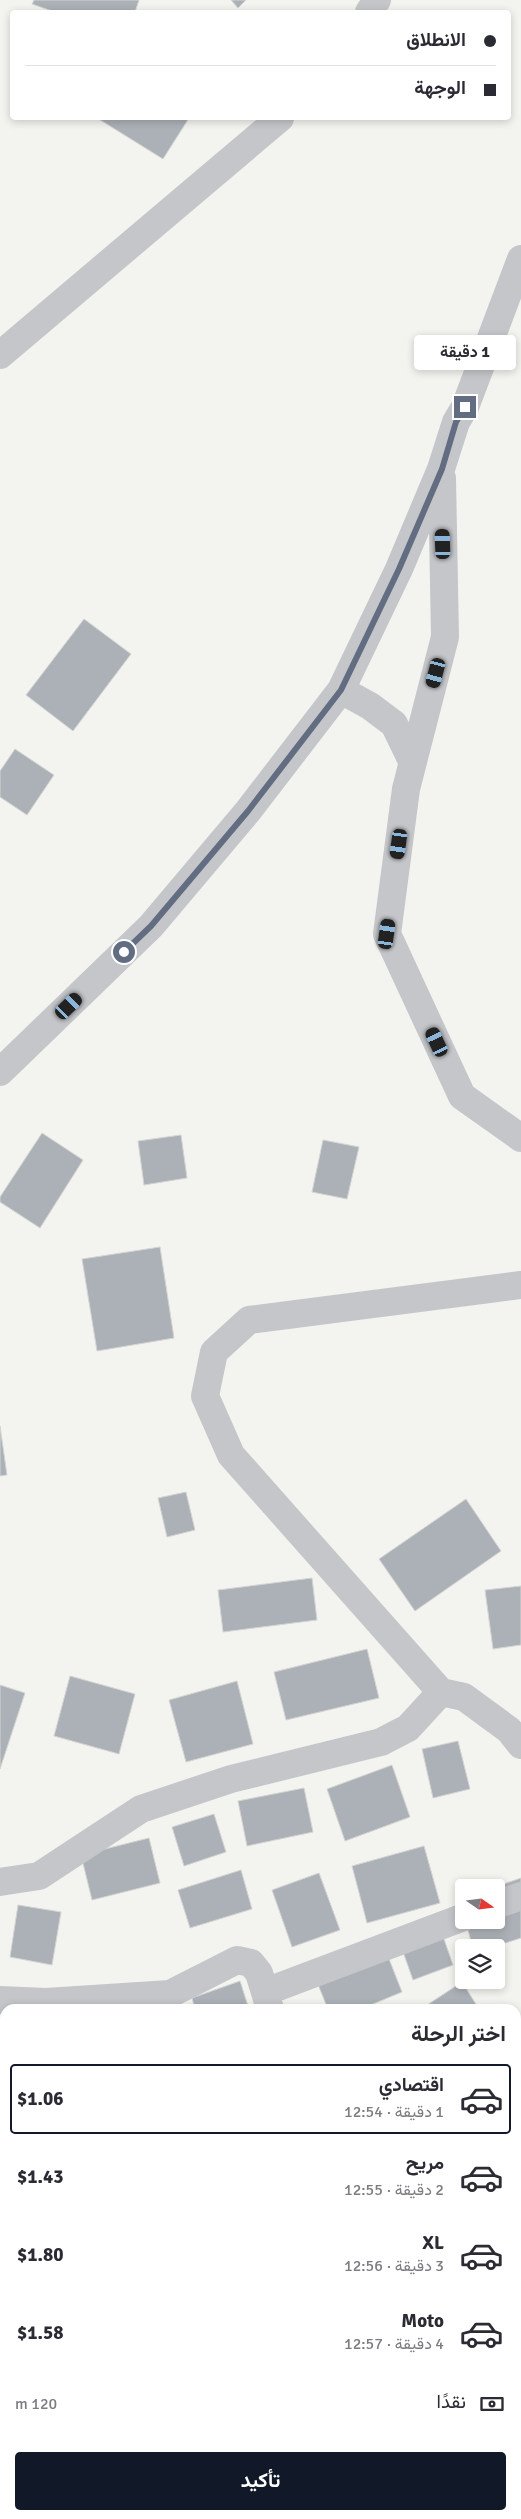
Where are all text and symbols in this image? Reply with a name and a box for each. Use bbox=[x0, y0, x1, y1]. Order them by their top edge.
text: الانطلاق bbox=[406, 28, 466, 52]
text: الوجهة bbox=[414, 76, 466, 100]
callout: 1 دقيقة bbox=[414, 334, 516, 370]
text: 1 دقيقة bbox=[440, 342, 490, 362]
route end bbox=[454, 396, 476, 418]
car bbox=[434, 529, 451, 559]
car bbox=[424, 657, 447, 689]
car bbox=[389, 828, 408, 860]
car bbox=[377, 918, 396, 950]
route start bbox=[113, 941, 135, 963]
car bbox=[52, 990, 85, 1022]
car bbox=[423, 1025, 450, 1059]
north arrow bbox=[455, 1879, 505, 1929]
map controls bbox=[455, 1879, 505, 1989]
button: layers bbox=[455, 1939, 505, 1989]
text: اختر الرحلة bbox=[411, 2020, 506, 2047]
text: اقتصادي bbox=[379, 2073, 444, 2097]
icon: car bbox=[459, 2077, 504, 2122]
text: $1.06 bbox=[17, 2087, 63, 2111]
text: 1 دقيقة · 12:54 bbox=[344, 2102, 444, 2122]
text: مريح bbox=[406, 2151, 444, 2175]
icon: car bbox=[459, 2155, 504, 2200]
text: $1.43 bbox=[17, 2165, 63, 2189]
text: 2 دقيقة · 12:55 bbox=[344, 2180, 444, 2200]
text: XL bbox=[422, 2231, 444, 2255]
icon: car bbox=[459, 2233, 504, 2278]
text: $1.80 bbox=[17, 2243, 63, 2267]
text: 3 دقيقة · 12:56 bbox=[344, 2256, 444, 2276]
text: Moto bbox=[401, 2309, 444, 2333]
icon: car bbox=[459, 2311, 504, 2356]
text: $1.58 bbox=[17, 2321, 63, 2345]
text: 4 دقيقة · 12:57 bbox=[344, 2334, 444, 2354]
text: نقدًا bbox=[437, 2390, 466, 2414]
icon: cash bbox=[478, 2390, 506, 2418]
text: 120 m bbox=[15, 2394, 57, 2414]
button: تأكيد bbox=[15, 2452, 506, 2510]

